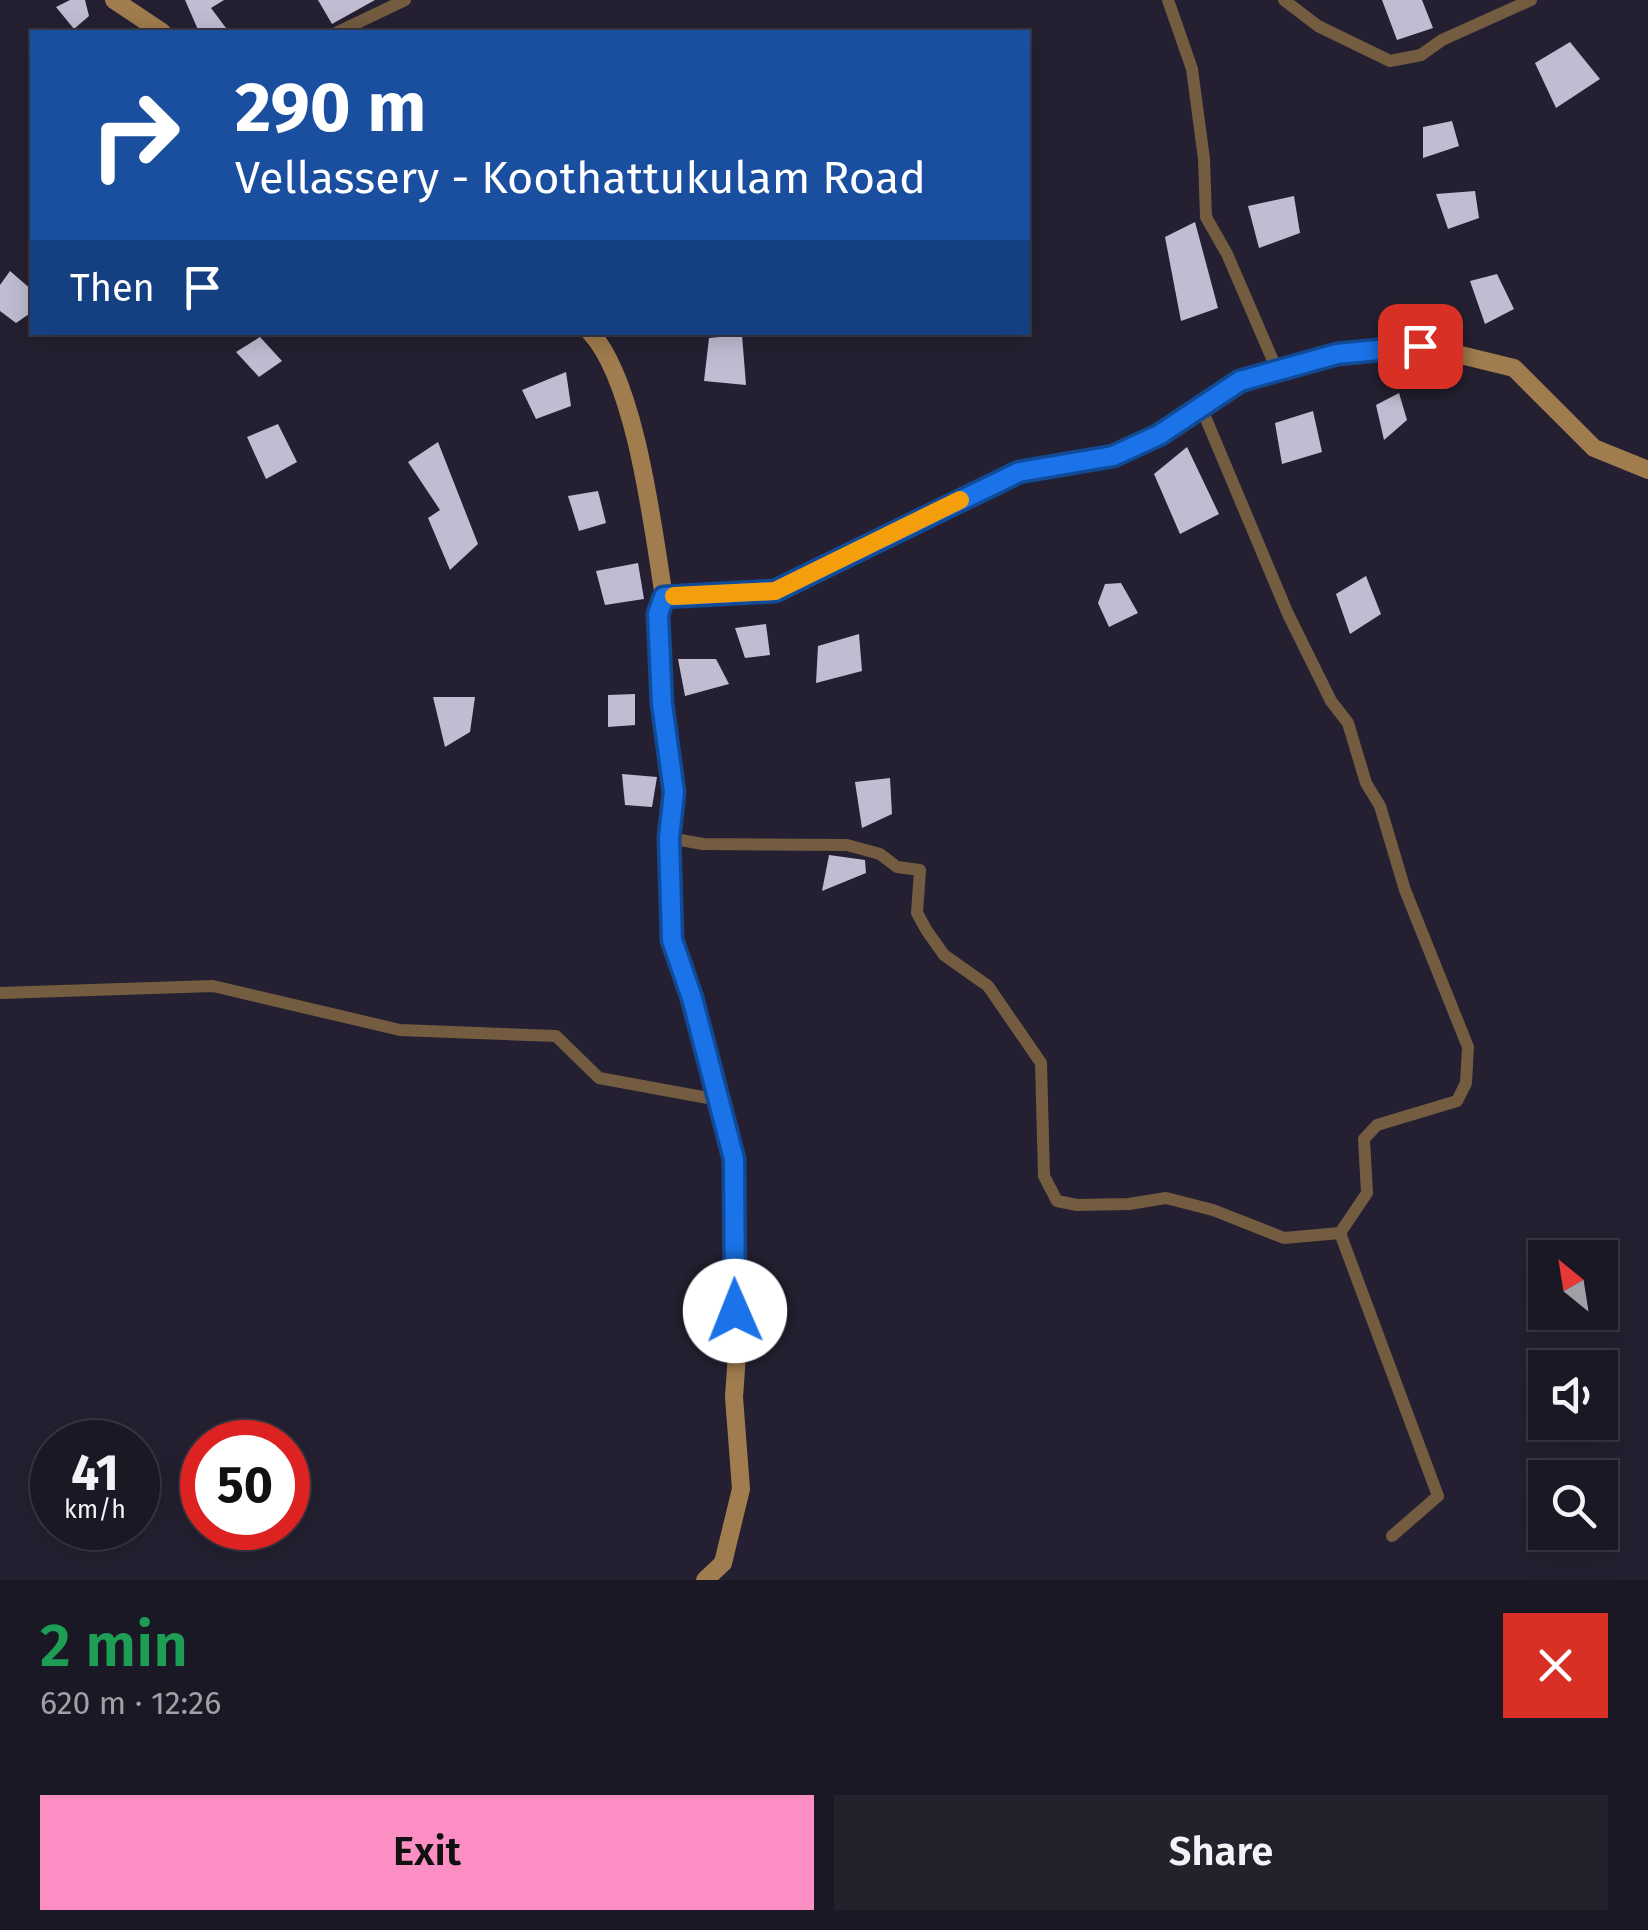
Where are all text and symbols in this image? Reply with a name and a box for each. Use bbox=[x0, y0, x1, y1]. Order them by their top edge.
text: 290 m bbox=[235, 66, 426, 150]
icon: right bbox=[70, 70, 200, 200]
text: Vellassery - Koothattukulam Road bbox=[235, 151, 926, 205]
icon: arrive bbox=[175, 260, 230, 315]
text: Then bbox=[70, 265, 155, 311]
pin bbox=[1378, 304, 1463, 389]
icon: arrive bbox=[1393, 319, 1448, 374]
north arrow bbox=[1528, 1240, 1618, 1330]
map controls bbox=[1528, 1240, 1618, 1550]
position arrow bbox=[683, 1259, 787, 1363]
button: sound bbox=[1528, 1350, 1618, 1440]
speed limit sign: 50 bbox=[180, 1420, 310, 1550]
text: 41 bbox=[71, 1443, 119, 1503]
button: search bbox=[1528, 1460, 1618, 1550]
text: km/h bbox=[64, 1495, 126, 1525]
text: 2 min bbox=[40, 1610, 188, 1682]
button: close bbox=[1503, 1613, 1608, 1718]
text: 620 m · 12:26 bbox=[40, 1684, 221, 1722]
button: Exit bbox=[40, 1795, 814, 1910]
button: Share bbox=[834, 1795, 1608, 1910]

